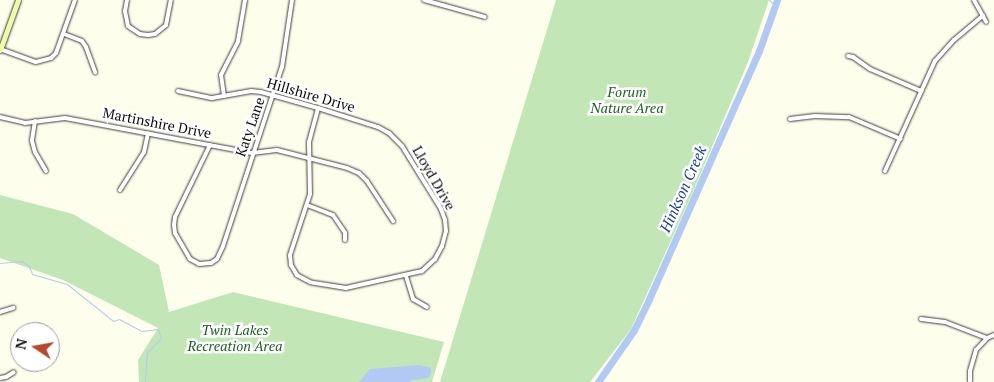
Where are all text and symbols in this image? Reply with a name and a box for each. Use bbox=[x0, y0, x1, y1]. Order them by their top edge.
street label: Hillshire Drive bbox=[265, 74, 357, 116]
park label: Forum Nature Area bbox=[590, 84, 664, 116]
street label: Katy Lane bbox=[232, 95, 268, 159]
street label: Martinshire Drive bbox=[101, 104, 213, 142]
street label: Lloyd Drive bbox=[409, 143, 459, 213]
water label: Hinkson Creek bbox=[656, 143, 710, 235]
north arrow bbox=[10, 322, 60, 372]
park label: Twin Lakes Recreation Area bbox=[187, 322, 283, 354]
text: N bbox=[10, 337, 31, 351]

